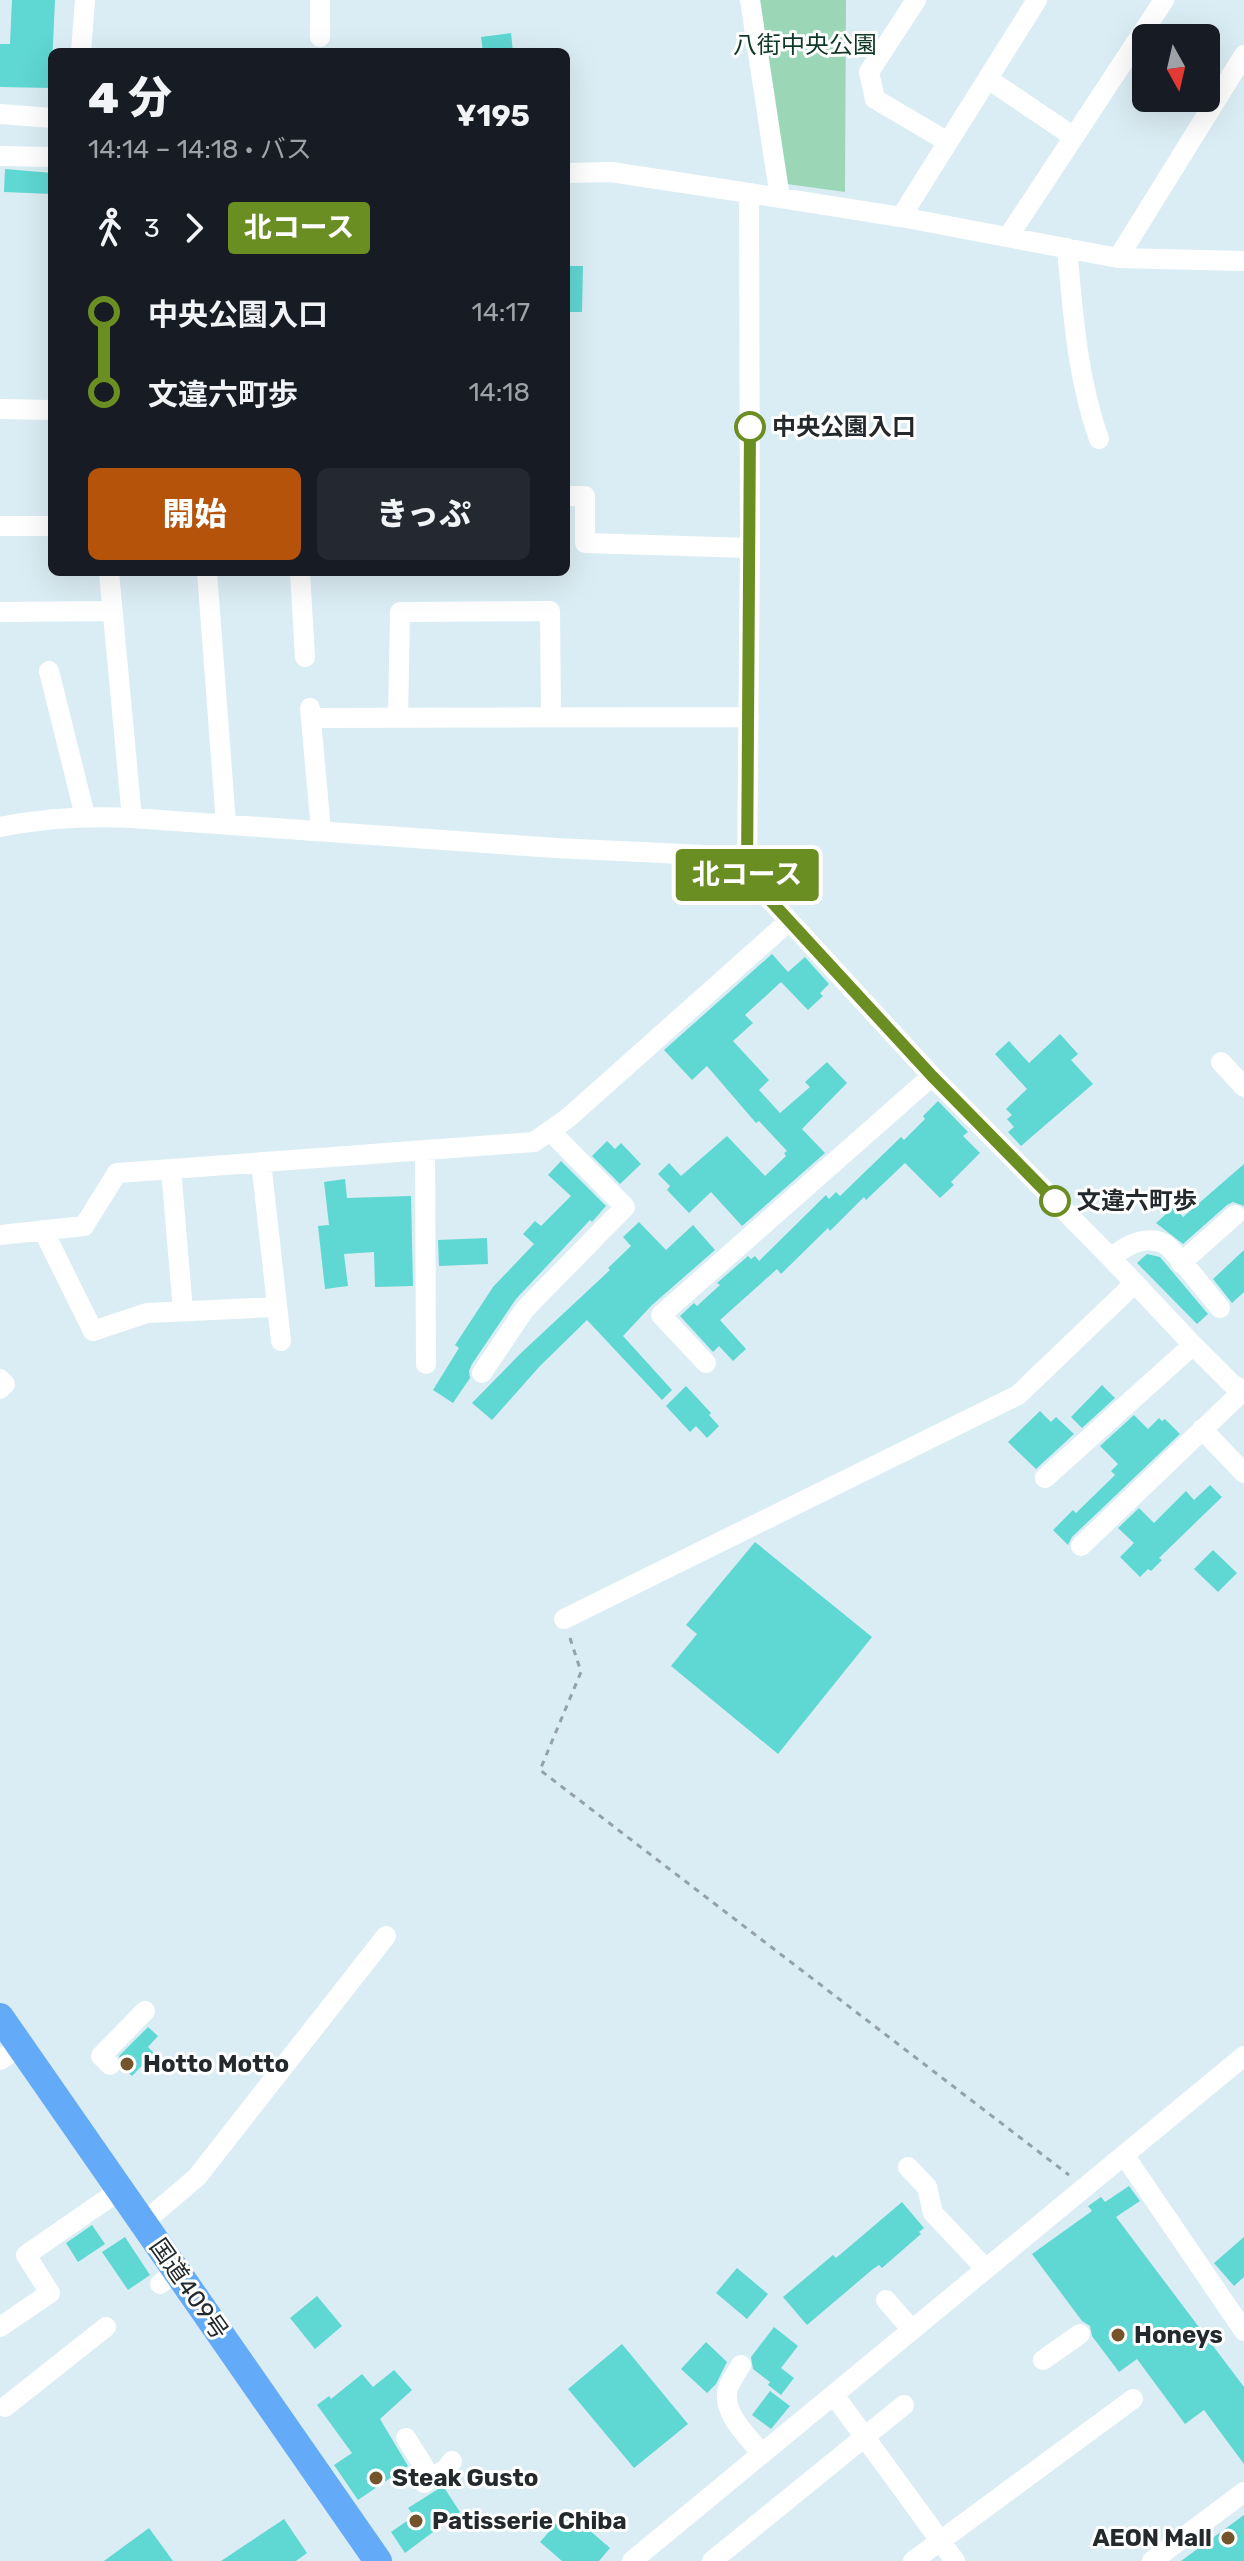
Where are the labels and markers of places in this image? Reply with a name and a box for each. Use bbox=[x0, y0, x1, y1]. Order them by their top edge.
marker: 中央公園入口 bbox=[735, 412, 765, 442]
place label: 中央公園入口 bbox=[772, 413, 916, 441]
marker: 文違六町歩 bbox=[1040, 1186, 1070, 1216]
place label: 文違六町歩 bbox=[1077, 1187, 1197, 1215]
place label: Hotto Motto bbox=[143, 2050, 289, 2078]
marker: Hotto Motto bbox=[118, 2055, 136, 2073]
place label: Honeys bbox=[1134, 2321, 1223, 2349]
marker: Honeys bbox=[1109, 2326, 1127, 2344]
place label: Steak Gusto bbox=[392, 2464, 538, 2492]
marker: Steak Gusto bbox=[367, 2469, 385, 2487]
place label: Patisserie Chiba bbox=[432, 2507, 627, 2535]
marker: Patisserie Chiba bbox=[407, 2512, 425, 2530]
place label: AEON Mall bbox=[1092, 2524, 1212, 2552]
marker: AEON Mall bbox=[1219, 2529, 1237, 2547]

